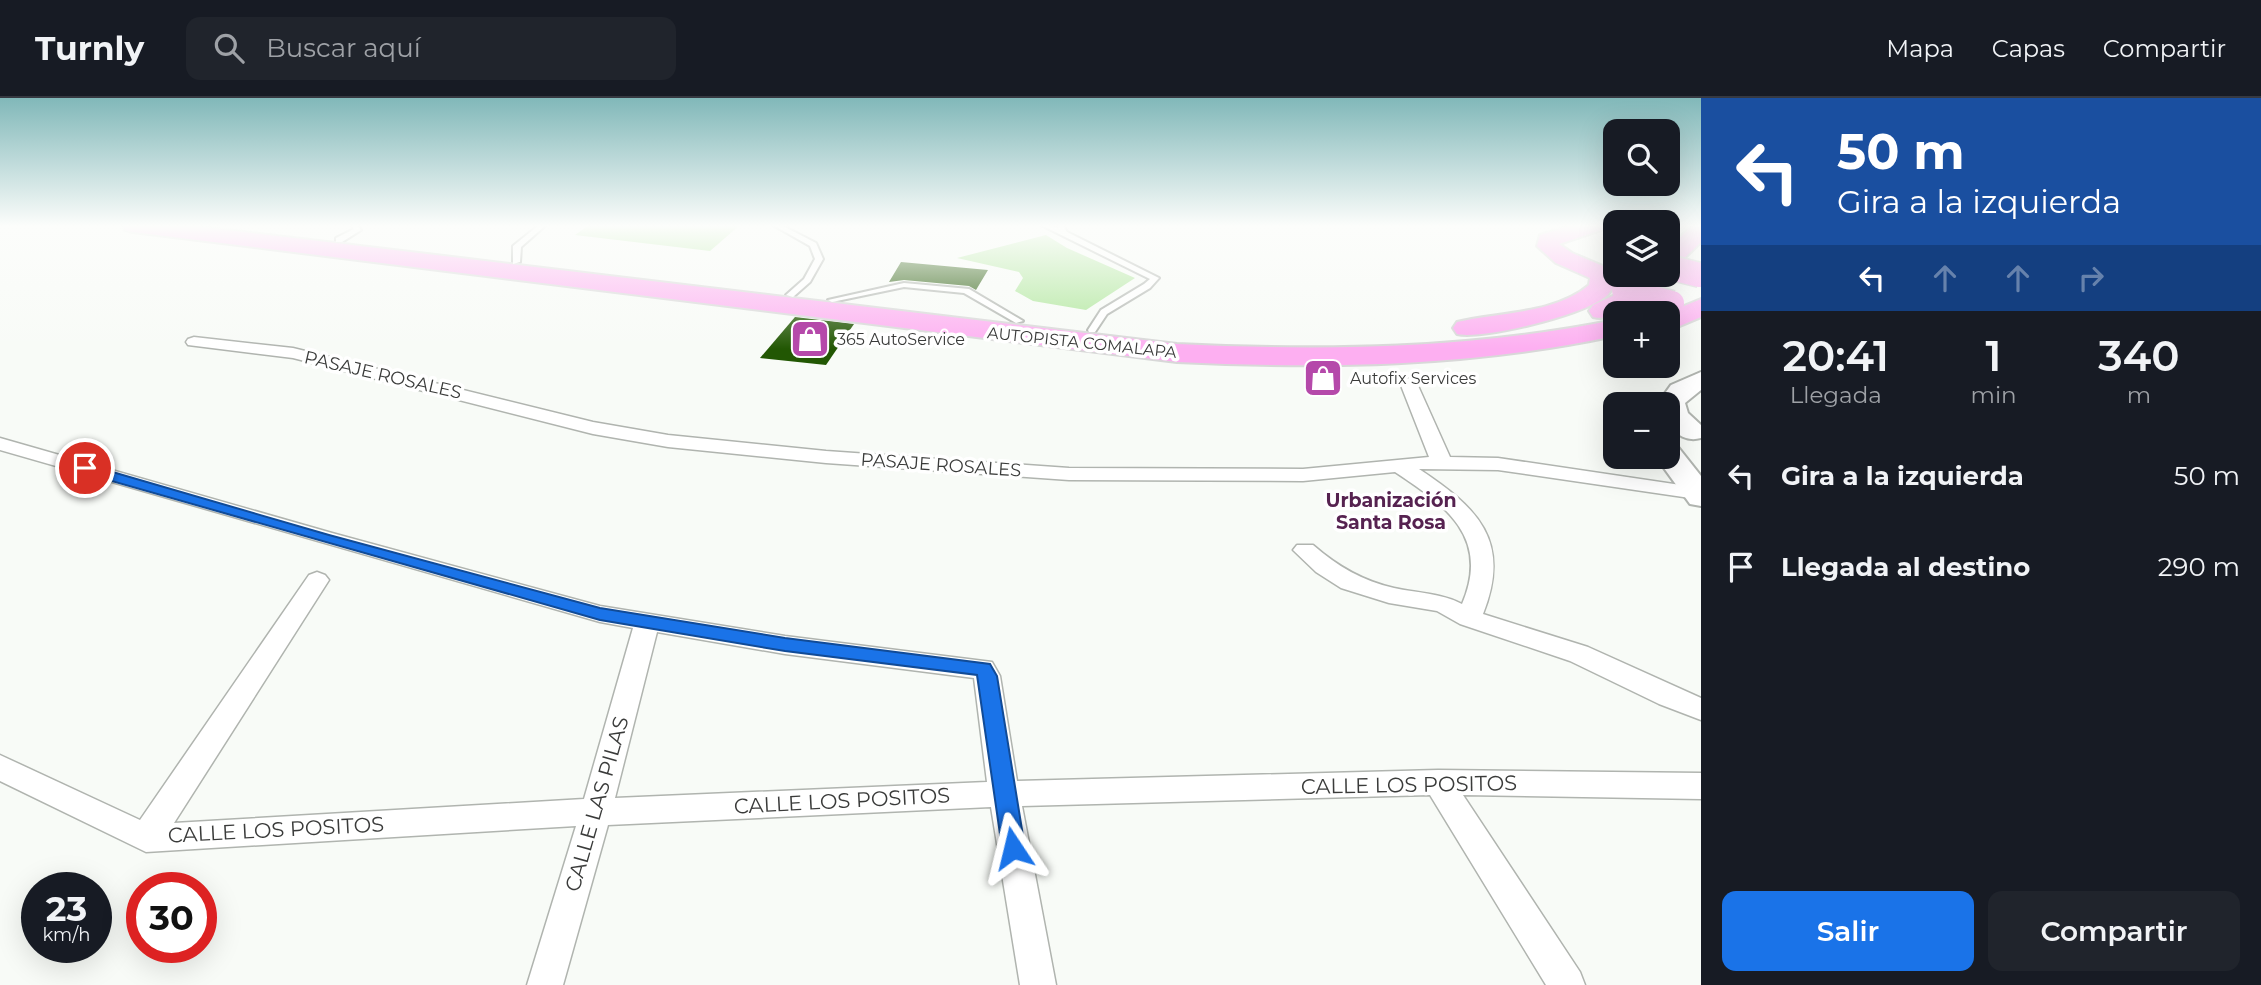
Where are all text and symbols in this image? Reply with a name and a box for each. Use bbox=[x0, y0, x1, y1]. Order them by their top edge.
search box bbox=[186, 17, 676, 80]
text: Turnly bbox=[35, 28, 144, 68]
icon: search bbox=[210, 29, 248, 67]
text: Buscar aquí bbox=[266, 32, 421, 64]
text: Mapa bbox=[1886, 34, 1954, 63]
text: Capas bbox=[1992, 34, 2065, 63]
text: Compartir bbox=[2103, 34, 2226, 63]
map controls bbox=[1603, 119, 1680, 469]
button: search bbox=[1603, 119, 1680, 196]
text: 50 m bbox=[1837, 122, 1965, 181]
icon: left bbox=[1722, 126, 1813, 217]
text: Gira a la izquierda bbox=[1837, 182, 2121, 221]
button: layers bbox=[1603, 210, 1680, 287]
icon: left bbox=[1853, 259, 1891, 297]
icon: ahead bbox=[1926, 259, 1964, 297]
icon: ahead bbox=[1999, 259, 2037, 297]
icon: right bbox=[2072, 259, 2110, 297]
button: + bbox=[1603, 301, 1680, 378]
shop icon: 365 AutoService bbox=[789, 318, 831, 360]
street label: AUTOPISTA COMALAPA bbox=[986, 323, 1178, 362]
place label: 365 AutoService bbox=[837, 330, 965, 349]
text: 20:41 bbox=[1783, 330, 1889, 382]
text: 1 bbox=[1986, 330, 2002, 382]
text: 340 bbox=[2098, 330, 2179, 382]
street label: PASAJE ROSALES bbox=[302, 346, 464, 404]
shop icon: Autofix Services bbox=[1302, 357, 1344, 399]
place label: Autofix Services bbox=[1350, 369, 1476, 388]
text: Llegada bbox=[1790, 381, 1882, 409]
text: min bbox=[1971, 381, 2017, 409]
text: m bbox=[2127, 381, 2151, 409]
button: − bbox=[1603, 392, 1680, 469]
pin bbox=[55, 438, 115, 498]
street label: PASAJE ROSALES bbox=[860, 448, 1022, 482]
icon: arrive bbox=[66, 449, 104, 487]
icon: left bbox=[1722, 457, 1760, 495]
text: Gira a la izquierda bbox=[1781, 460, 2024, 492]
text: 50 m bbox=[2174, 460, 2240, 492]
district label: Urbanización Santa Rosa bbox=[1325, 489, 1457, 534]
icon: arrive bbox=[1722, 548, 1760, 586]
text: Llegada al destino bbox=[1781, 551, 2030, 583]
text: 290 m bbox=[2158, 551, 2240, 583]
street label: CALLE LAS PILAS bbox=[560, 713, 634, 894]
street label: CALLE LOS POSITOS bbox=[1301, 770, 1517, 799]
street label: CALLE LOS POSITOS bbox=[733, 782, 951, 819]
street label: CALLE LOS POSITOS bbox=[167, 811, 385, 848]
position arrow bbox=[976, 811, 1050, 885]
speed limit sign: 30 bbox=[126, 872, 217, 963]
text: 23 bbox=[46, 887, 87, 930]
button: Salir bbox=[1722, 891, 1974, 971]
button: Compartir bbox=[1988, 891, 2240, 971]
text: km/h bbox=[42, 924, 91, 946]

